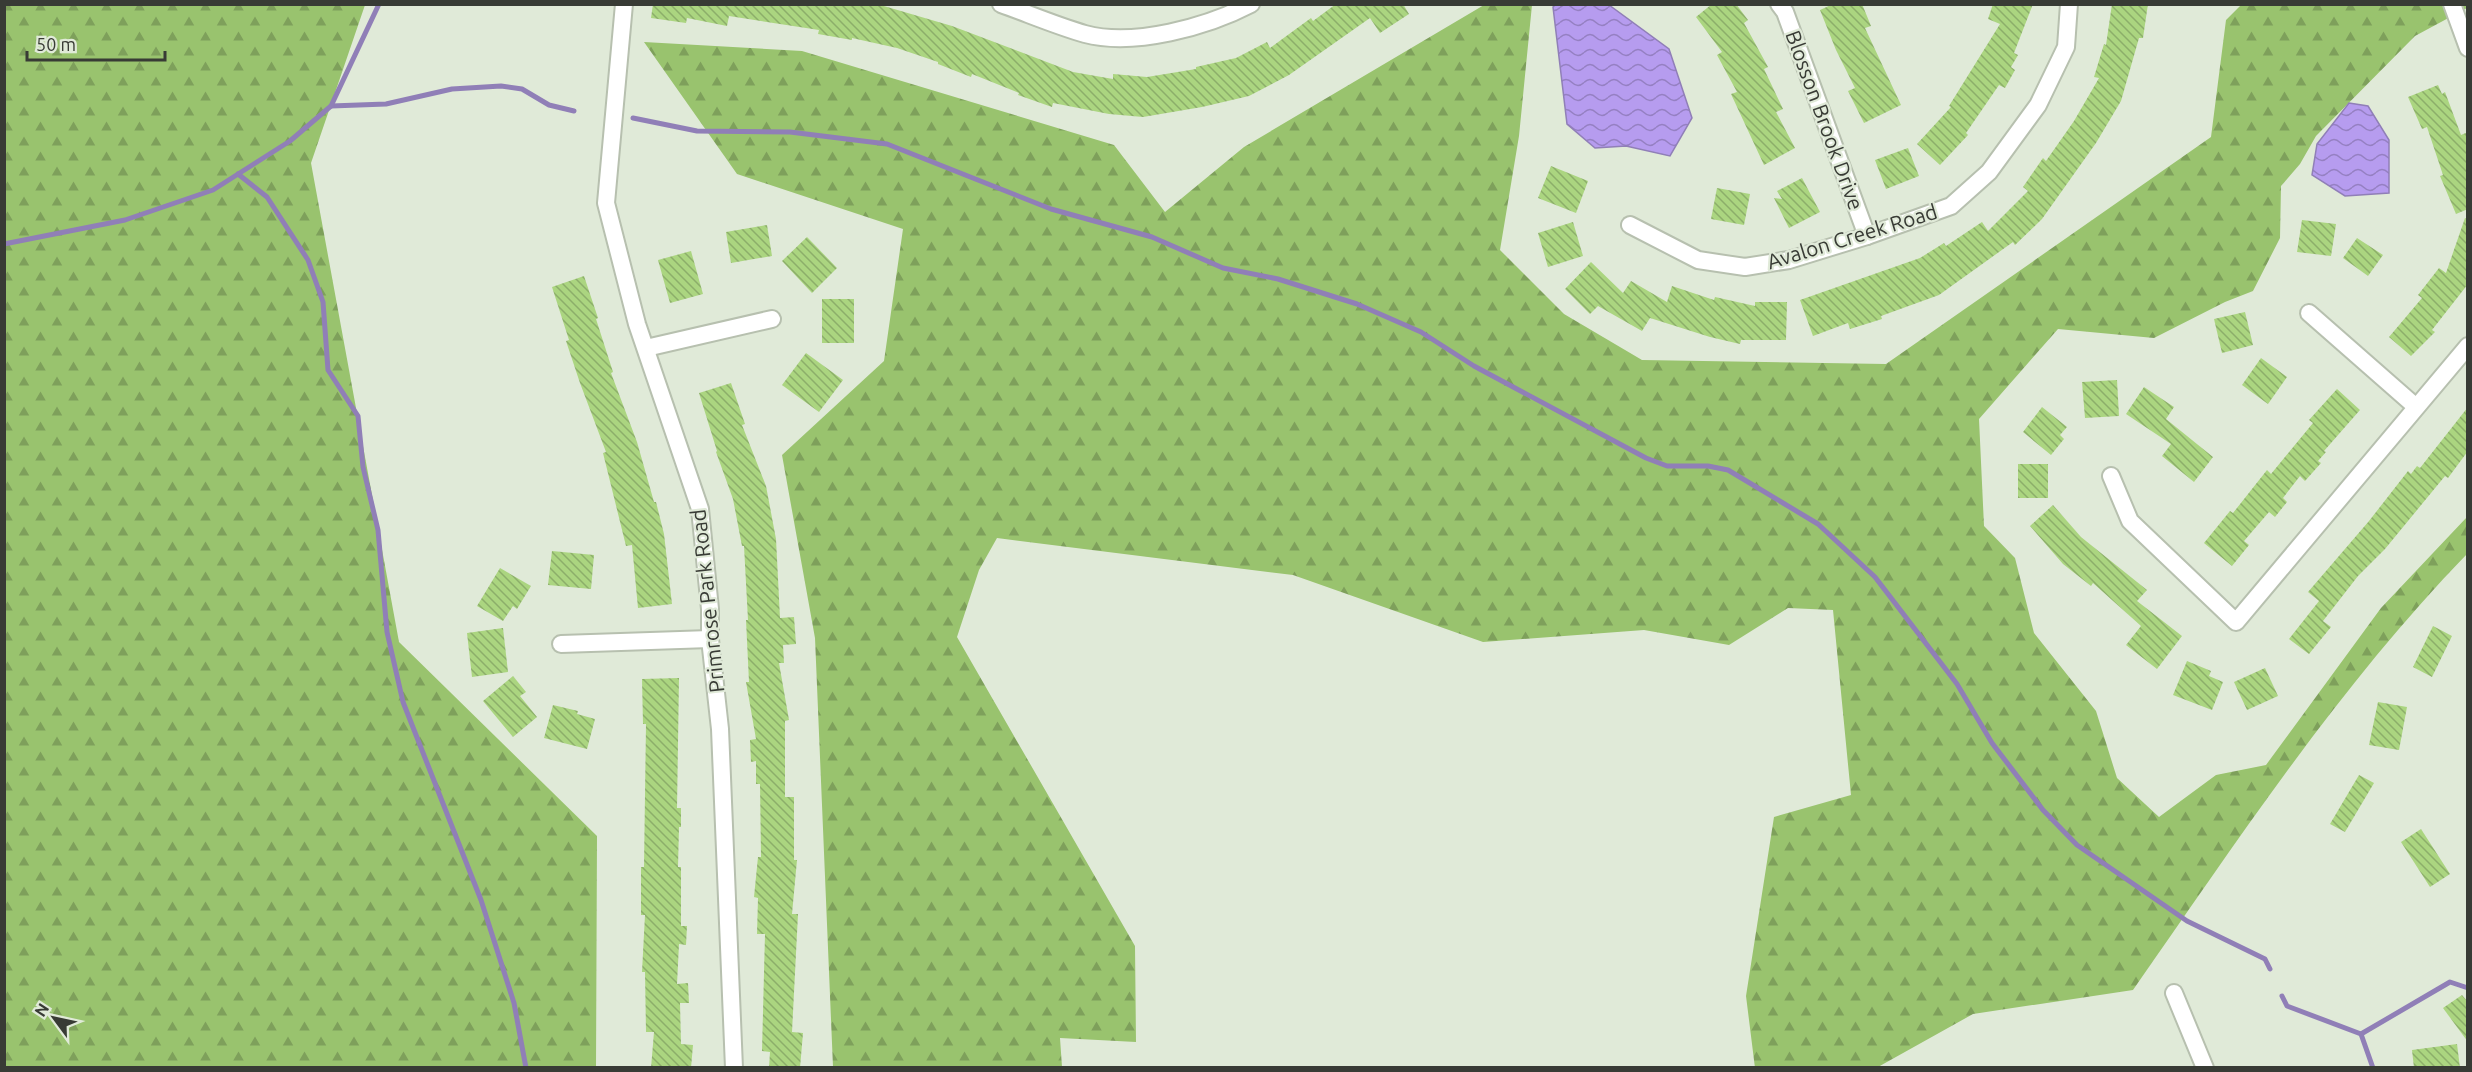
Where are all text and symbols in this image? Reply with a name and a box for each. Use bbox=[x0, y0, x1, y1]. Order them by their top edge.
scale bar bbox=[27, 24, 165, 62]
street label: Blosson Brook Drive bbox=[1781, 27, 1869, 213]
text: 50 m bbox=[36, 34, 76, 54]
street label: Avalon Creek Road bbox=[1764, 199, 1940, 273]
street label: Primrose Park Road bbox=[685, 508, 729, 694]
north arrow bbox=[24, 988, 84, 1048]
text: N bbox=[31, 1000, 52, 1020]

